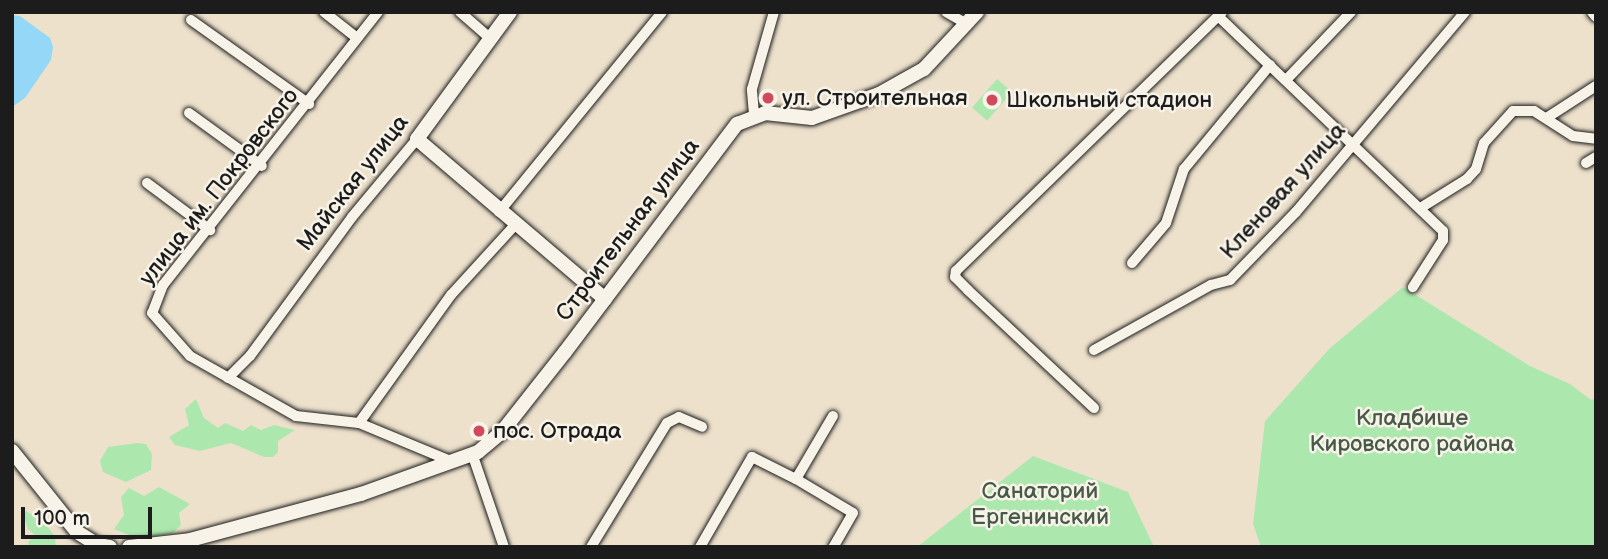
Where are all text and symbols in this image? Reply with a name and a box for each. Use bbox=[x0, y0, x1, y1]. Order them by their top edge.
street label: улица им. Покровского bbox=[133, 83, 305, 291]
place label: ул. Строительная bbox=[782, 84, 968, 112]
place label: Школьный стадион bbox=[1006, 86, 1212, 114]
marker: ул. Строительная bbox=[760, 90, 776, 106]
marker: Школьный стадион bbox=[984, 92, 1000, 108]
street label: Майская улица bbox=[291, 109, 415, 257]
street label: Кленовая улица bbox=[1215, 117, 1351, 265]
street label: Строительная улица bbox=[550, 133, 706, 327]
park label: Кладбище Кировского района bbox=[1310, 404, 1514, 458]
place label: пос. Отрада bbox=[493, 417, 622, 445]
marker: пос. Отрада bbox=[471, 423, 487, 439]
park label: Санаторий Ергенинский bbox=[971, 477, 1109, 531]
scale bar bbox=[24, 492, 156, 536]
text: 100 m bbox=[34, 506, 90, 531]

